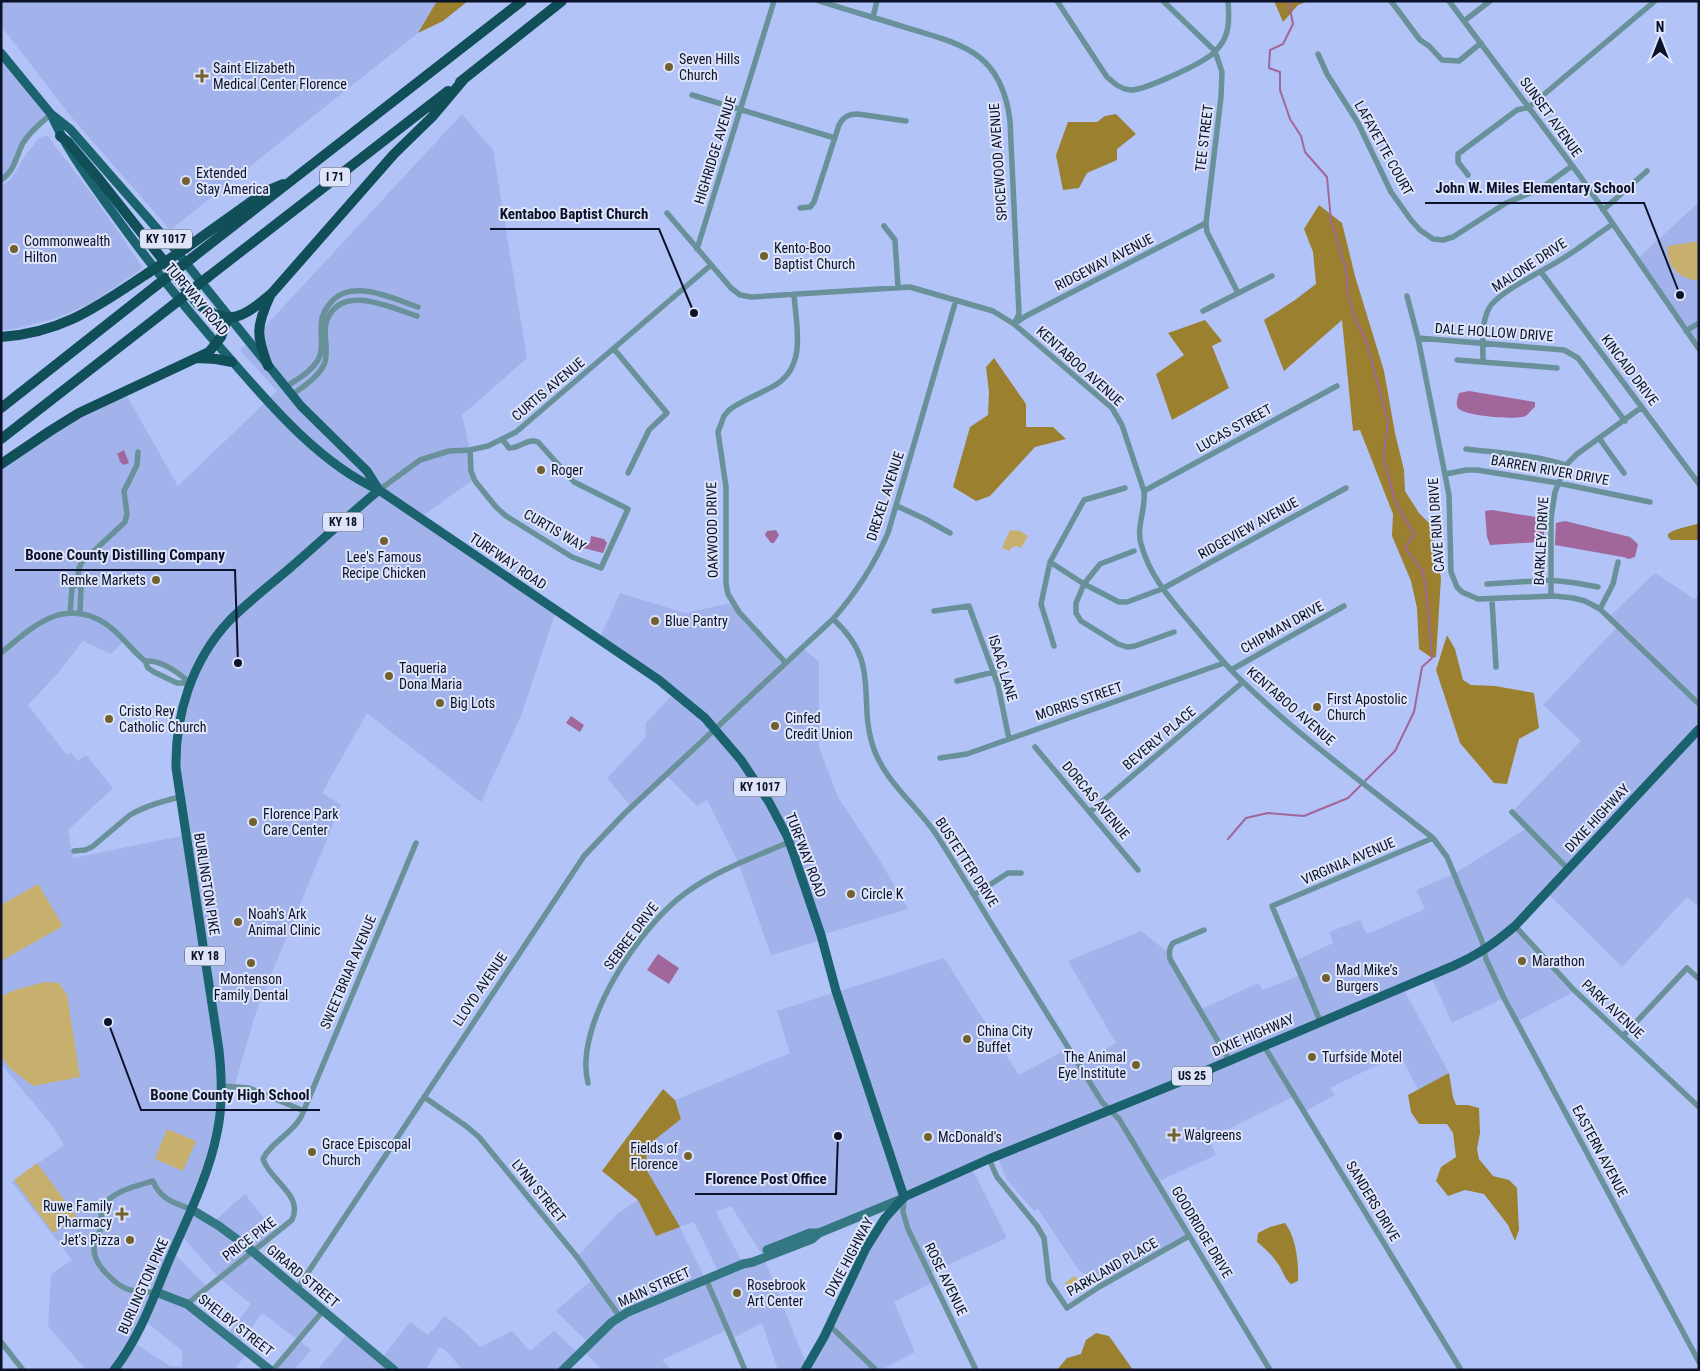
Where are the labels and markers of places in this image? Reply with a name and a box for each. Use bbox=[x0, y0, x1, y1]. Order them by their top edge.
place label: Seven Hills Church bbox=[679, 51, 740, 83]
place label: Saint Elizabeth Medical Center Florence bbox=[213, 60, 347, 92]
marker: Seven Hills Church bbox=[663, 61, 675, 73]
marker: Saint Elizabeth Medical Center Florence bbox=[195, 69, 209, 83]
place label: Extended Stay America bbox=[196, 165, 269, 197]
callout: John W. Miles Elementary School bbox=[1425, 173, 1644, 203]
marker: Extended Stay America bbox=[180, 175, 192, 187]
callout: Kentaboo Baptist Church bbox=[490, 199, 659, 229]
place label: Commonwealth Hilton bbox=[24, 233, 110, 265]
place label: Kento-Boo Baptist Church bbox=[774, 240, 855, 272]
marker: Commonwealth Hilton bbox=[8, 243, 20, 255]
marker: Kento-Boo Baptist Church bbox=[758, 250, 770, 262]
place label: Roger bbox=[551, 462, 583, 478]
marker: Roger bbox=[535, 464, 547, 476]
marker: Lee's Famous Recipe Chicken bbox=[378, 535, 390, 547]
callout: Boone County Distilling Company bbox=[15, 540, 235, 570]
place label: Lee's Famous Recipe Chicken bbox=[342, 549, 426, 581]
place label: Remke Markets bbox=[61, 572, 146, 588]
marker: Remke Markets bbox=[150, 574, 162, 586]
place label: Blue Pantry bbox=[665, 613, 728, 629]
marker: Blue Pantry bbox=[649, 615, 661, 627]
place label: Taqueria Dona Maria bbox=[399, 660, 462, 692]
marker: Taqueria Dona Maria bbox=[383, 670, 395, 682]
place label: First Apostolic Church bbox=[1327, 691, 1407, 723]
place label: Big Lots bbox=[450, 695, 495, 711]
marker: Big Lots bbox=[434, 697, 446, 709]
marker: First Apostolic Church bbox=[1311, 701, 1323, 713]
place label: Cristo Rey Catholic Church bbox=[119, 703, 207, 735]
place label: Cinfed Credit Union bbox=[785, 710, 853, 742]
marker: Cristo Rey Catholic Church bbox=[103, 713, 115, 725]
marker: Cinfed Credit Union bbox=[769, 720, 781, 732]
place label: Florence Park Care Center bbox=[263, 806, 339, 838]
marker: Florence Park Care Center bbox=[247, 816, 259, 828]
place label: Circle K bbox=[861, 886, 904, 902]
marker: Circle K bbox=[845, 888, 857, 900]
place label: Noah's Ark Animal Clinic bbox=[248, 906, 321, 938]
marker: Noah's Ark Animal Clinic bbox=[232, 916, 244, 928]
place label: Marathon bbox=[1532, 953, 1585, 969]
marker: Marathon bbox=[1516, 955, 1528, 967]
marker: Montenson Family Dental bbox=[245, 957, 257, 969]
place label: Mad Mike’s Burgers bbox=[1336, 962, 1398, 994]
place label: Montenson Family Dental bbox=[214, 971, 288, 1003]
marker: Mad Mike’s Burgers bbox=[1320, 972, 1332, 984]
place label: China City Buffet bbox=[977, 1023, 1033, 1055]
marker: China City Buffet bbox=[961, 1033, 973, 1045]
place label: The Animal Eye Institute bbox=[1058, 1049, 1126, 1081]
place label: Turfside Motel bbox=[1322, 1049, 1402, 1065]
marker: Turfside Motel bbox=[1306, 1051, 1318, 1063]
marker: The Animal Eye Institute bbox=[1130, 1059, 1142, 1071]
callout: Boone County High School bbox=[141, 1080, 320, 1110]
place label: Walgreens bbox=[1184, 1127, 1242, 1143]
place label: McDonald's bbox=[938, 1129, 1002, 1145]
marker: Walgreens bbox=[1168, 1129, 1180, 1141]
marker: McDonald's bbox=[922, 1131, 934, 1143]
place label: Grace Episcopal Church bbox=[322, 1136, 411, 1168]
place label: Fields of Florence bbox=[630, 1140, 679, 1172]
marker: Grace Episcopal Church bbox=[306, 1146, 318, 1158]
marker: Fields of Florence bbox=[682, 1150, 694, 1162]
callout: Florence Post Office bbox=[695, 1164, 836, 1194]
place label: Ruwe Family Pharmacy bbox=[43, 1198, 112, 1230]
marker: Ruwe Family Pharmacy bbox=[116, 1208, 128, 1220]
place label: Jet's Pizza bbox=[61, 1232, 120, 1248]
marker: Jet's Pizza bbox=[124, 1234, 136, 1246]
place label: Rosebrook Art Center bbox=[747, 1277, 806, 1309]
marker: Rosebrook Art Center bbox=[731, 1287, 743, 1299]

